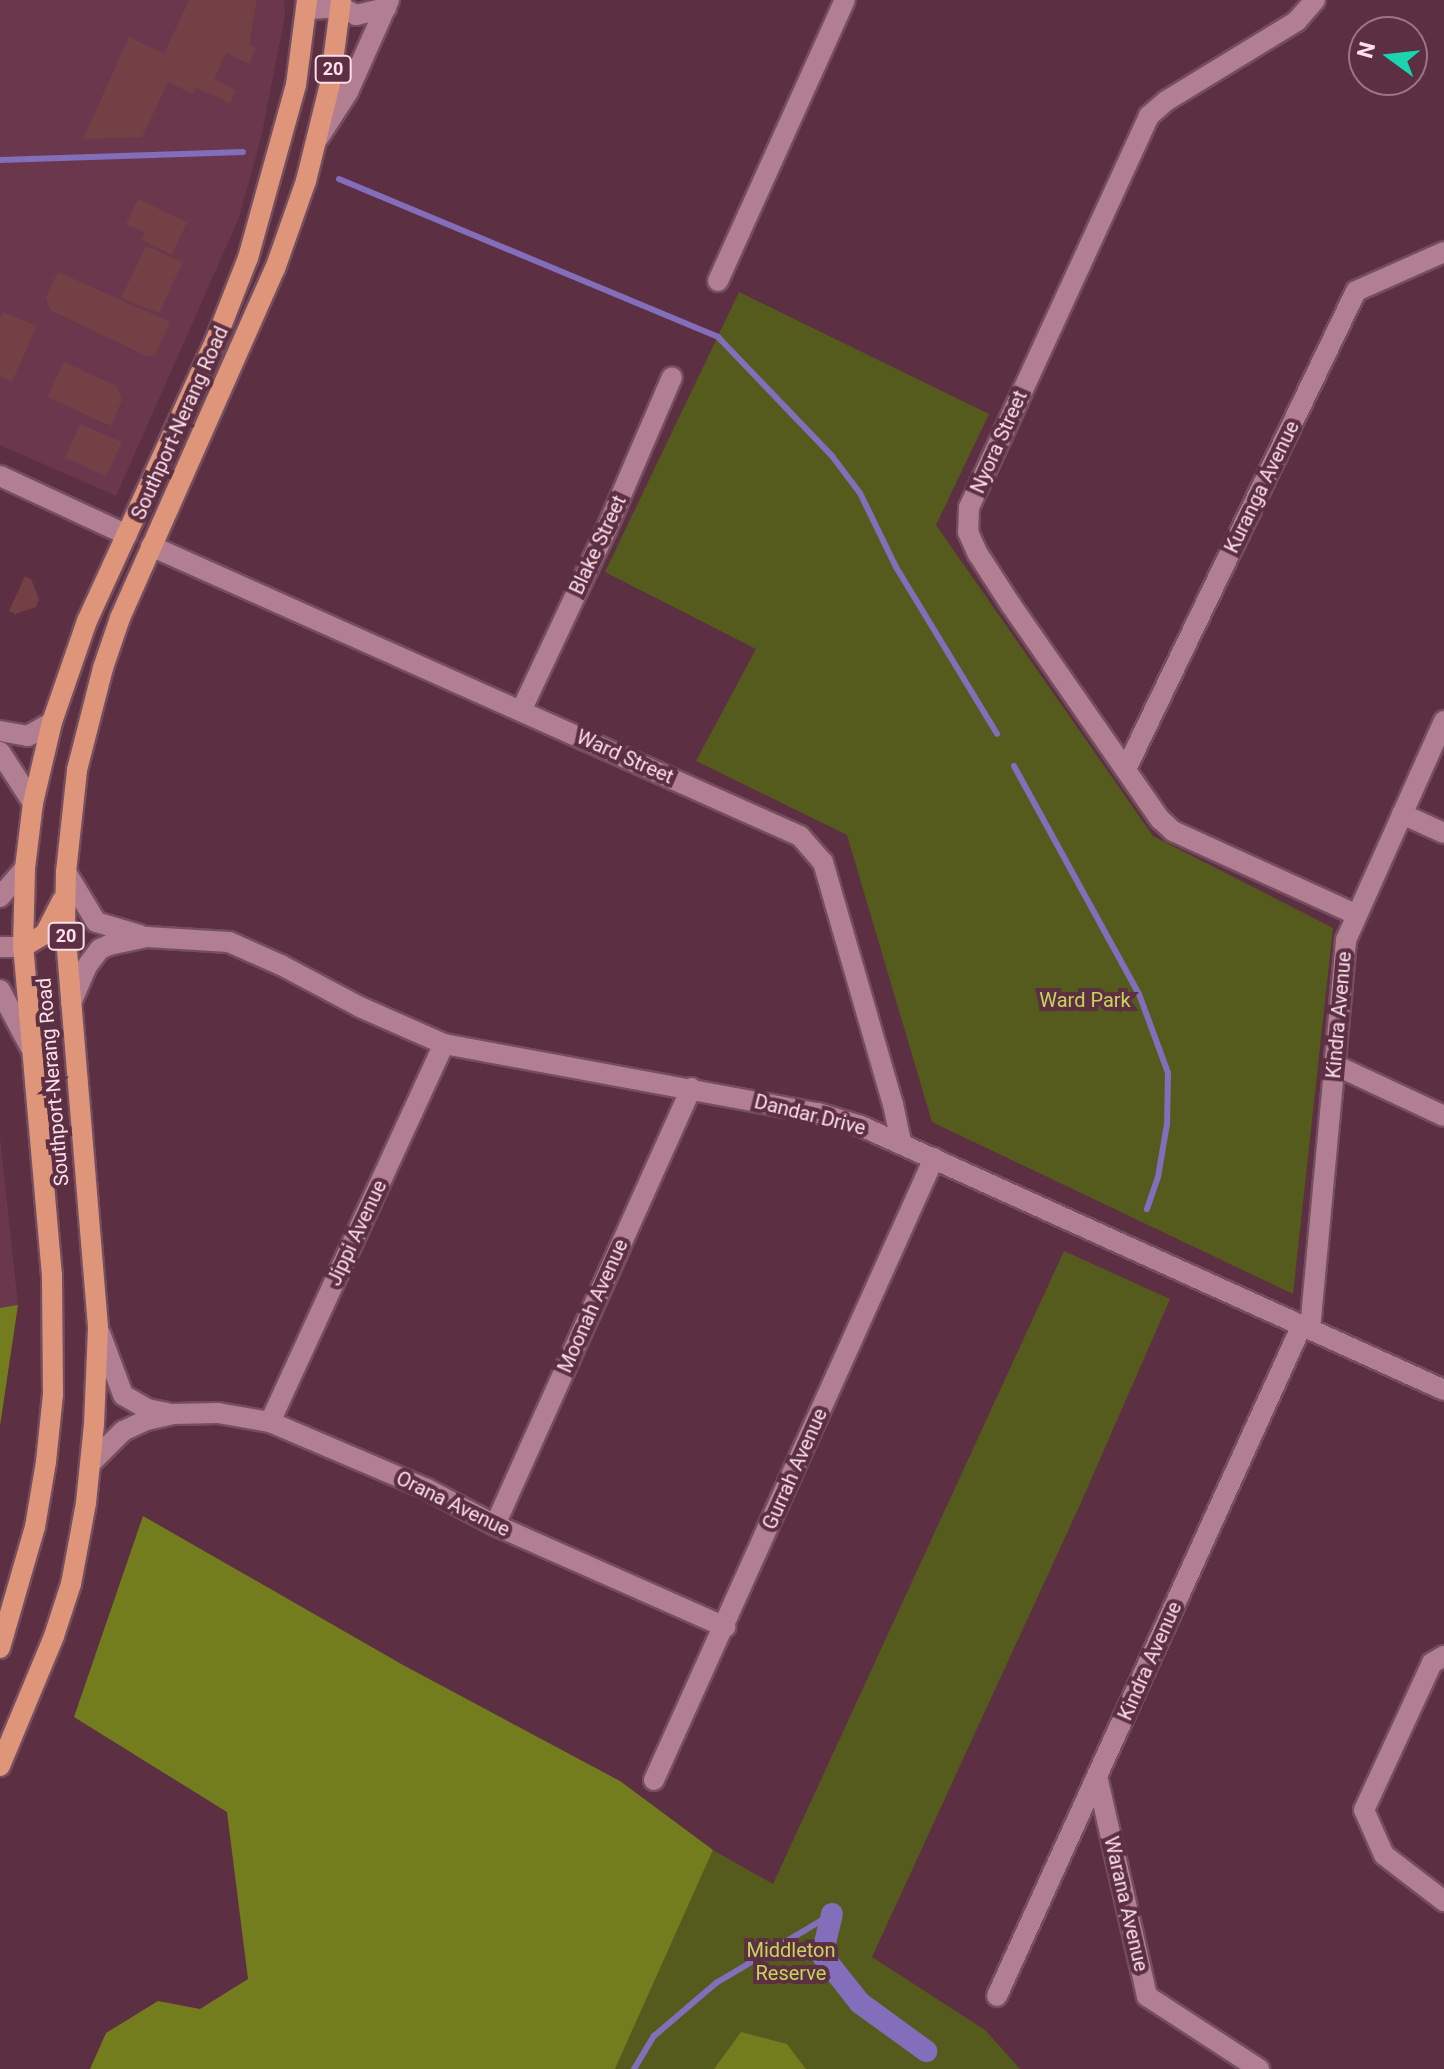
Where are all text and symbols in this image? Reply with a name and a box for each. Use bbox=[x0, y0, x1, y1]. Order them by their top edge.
north arrow bbox=[1348, 16, 1428, 96]
text: N bbox=[1352, 39, 1380, 61]
road number: 20 bbox=[313, 55, 353, 83]
street label: Southport-Nerang Road bbox=[127, 323, 233, 523]
street label: Nyora Street bbox=[966, 387, 1032, 497]
street label: Kuranga Avenue bbox=[1220, 417, 1304, 557]
street label: Blake Street bbox=[565, 492, 631, 598]
street label: Ward Street bbox=[573, 725, 677, 789]
road number: 20 bbox=[46, 922, 86, 950]
street label: Kindra Avenue bbox=[1321, 951, 1357, 1079]
street label: Southport-Nerang Road bbox=[32, 977, 74, 1187]
park label: Ward Park bbox=[1039, 988, 1131, 1012]
street label: Dandar Drive bbox=[752, 1090, 868, 1140]
street label: Jippi Avenue bbox=[322, 1176, 392, 1290]
street label: Moonah Avenue bbox=[553, 1236, 633, 1376]
street label: Gurrah Avenue bbox=[758, 1405, 832, 1533]
street label: Orana Avenue bbox=[392, 1466, 514, 1542]
street label: Kindra Avenue bbox=[1113, 1598, 1187, 1724]
street label: Warana Avenue bbox=[1099, 1834, 1153, 1974]
park label: Middleton Reserve bbox=[746, 1939, 836, 1986]

